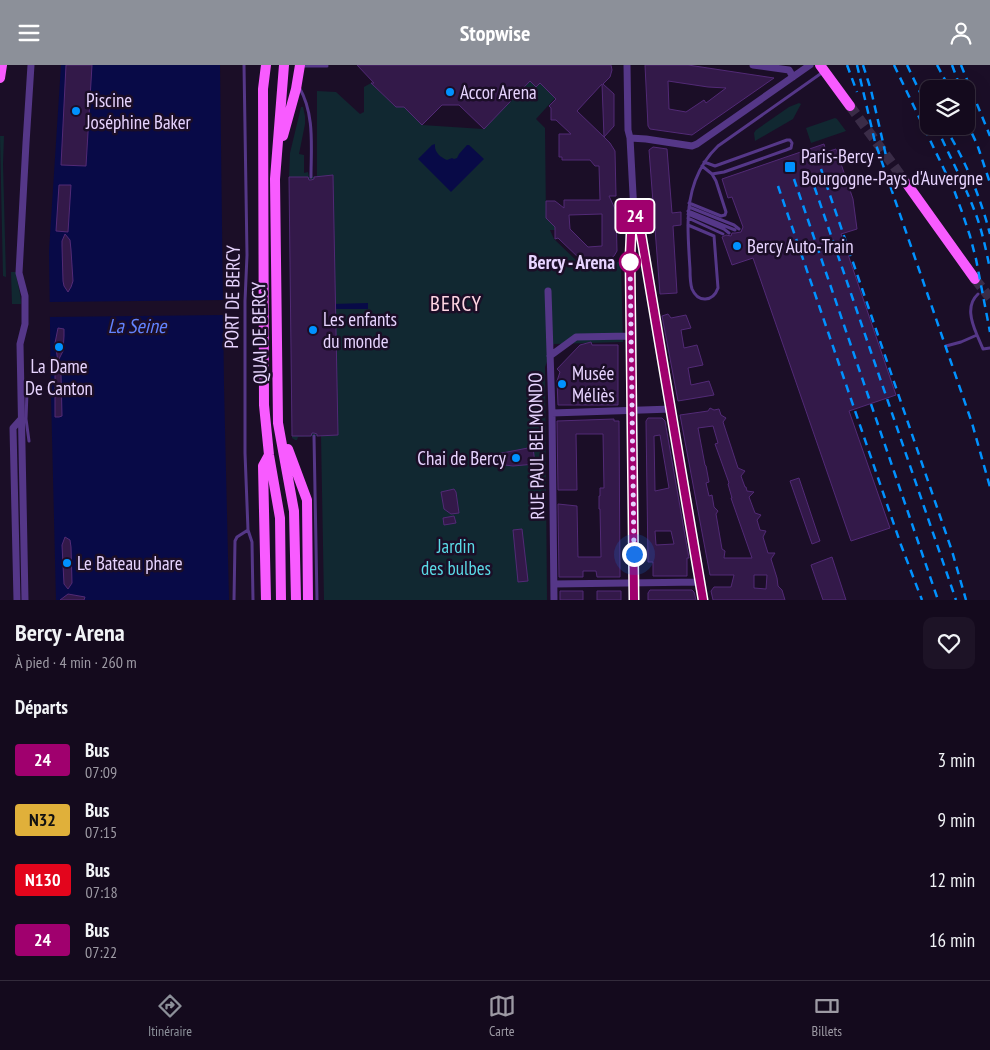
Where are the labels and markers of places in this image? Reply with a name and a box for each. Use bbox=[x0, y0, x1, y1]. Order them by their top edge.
place label: Accor Arena bbox=[460, 80, 537, 104]
marker: Accor Arena bbox=[444, 86, 456, 98]
place label: Piscine Joséphine Baker bbox=[85, 88, 192, 134]
marker: Piscine Joséphine Baker bbox=[70, 105, 82, 117]
place label: Paris-Bercy - Bourgogne-Pays d'Auvergne bbox=[801, 144, 983, 190]
marker: Paris-Bercy - Bourgogne-Pays d'Auvergne bbox=[783, 160, 797, 174]
place label: Bercy Auto-Train bbox=[747, 234, 854, 258]
marker: Bercy Auto-Train bbox=[731, 240, 743, 252]
place label: Bercy - Arena bbox=[528, 250, 615, 274]
marker: Bercy - Arena bbox=[619, 251, 641, 273]
place label: Les enfants du monde bbox=[323, 307, 397, 353]
marker: Les enfants du monde bbox=[307, 324, 319, 336]
marker: La Dame De Canton bbox=[53, 341, 65, 353]
place label: La Dame De Canton bbox=[25, 354, 93, 400]
place label: Musée Méliès bbox=[572, 361, 615, 407]
marker: Musée Méliès bbox=[556, 378, 568, 390]
place label: Chai de Bercy bbox=[417, 446, 507, 470]
marker: Chai de Bercy bbox=[510, 452, 522, 464]
place label: Le Bateau phare bbox=[77, 551, 183, 575]
marker: Le Bateau phare bbox=[61, 557, 73, 569]

